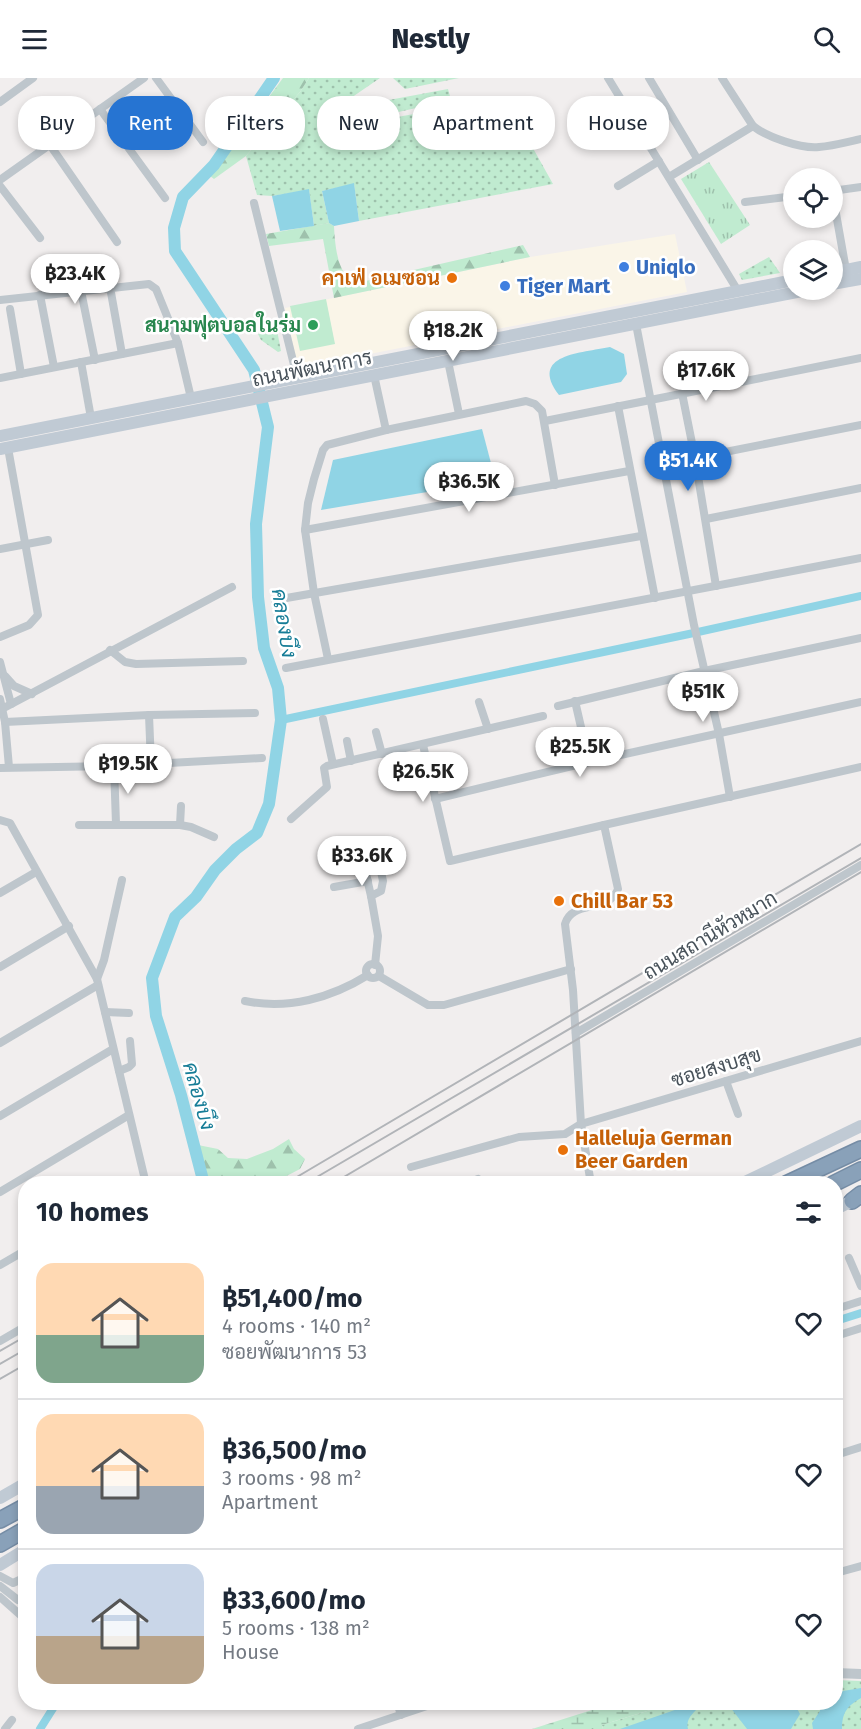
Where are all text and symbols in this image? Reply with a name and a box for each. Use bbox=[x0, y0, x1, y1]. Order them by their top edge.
icon: menu bbox=[18, 23, 51, 56]
text: Nestly bbox=[391, 23, 470, 55]
icon: search bbox=[810, 23, 843, 56]
chip: Buy bbox=[18, 96, 95, 150]
chip: Rent bbox=[107, 96, 193, 150]
chip: Filters bbox=[205, 96, 305, 150]
chip: New bbox=[317, 96, 400, 150]
chip: Apartment bbox=[412, 96, 555, 150]
chip: House bbox=[567, 96, 669, 150]
map controls bbox=[783, 168, 843, 300]
button: locate bbox=[783, 168, 843, 228]
button: layers bbox=[783, 240, 843, 300]
pin: ฿23.4K bbox=[26, 254, 124, 305]
place label: Uniqlo bbox=[636, 255, 696, 279]
marker: Uniqlo bbox=[617, 260, 631, 274]
text: ฿23.4K bbox=[45, 261, 105, 285]
place label: คาเฟ่ อเมซอน bbox=[322, 266, 440, 290]
marker: คาเฟ่ อเมซอน bbox=[445, 271, 459, 285]
place label: Tiger Mart bbox=[517, 274, 611, 298]
marker: Tiger Mart bbox=[498, 279, 512, 293]
place label: สนามฟุตบอลในร่ม bbox=[145, 311, 301, 340]
pin: ฿18.2K bbox=[404, 311, 502, 362]
marker: สนามฟุตบอลในร่ม bbox=[306, 318, 320, 332]
text: ฿18.2K bbox=[423, 318, 483, 342]
street label: ถนนพัฒนาการ bbox=[250, 345, 374, 391]
pin: ฿17.6K bbox=[657, 351, 755, 402]
text: ฿17.6K bbox=[677, 358, 735, 382]
pin: ฿51.4K bbox=[639, 441, 737, 492]
text: ฿51.4K bbox=[659, 448, 718, 472]
pin: ฿36.5K bbox=[420, 462, 518, 513]
text: ฿36.5K bbox=[438, 469, 500, 493]
water label: คลองบึง bbox=[266, 586, 302, 660]
pin: ฿51K bbox=[667, 672, 739, 723]
text: ฿51K bbox=[681, 679, 725, 703]
pin: ฿25.5K bbox=[531, 727, 629, 778]
text: ฿25.5K bbox=[549, 734, 611, 758]
pin: ฿19.5K bbox=[79, 744, 177, 795]
text: ฿19.5K bbox=[98, 751, 158, 775]
pin: ฿26.5K bbox=[374, 752, 472, 803]
text: ฿26.5K bbox=[392, 759, 454, 783]
pin: ฿33.6K bbox=[313, 836, 411, 887]
text: ฿33.6K bbox=[331, 843, 393, 867]
street label: ถนนสถานีหัวหมาก bbox=[638, 885, 781, 984]
place label: Chill Bar 53 bbox=[571, 889, 673, 913]
marker: Chill Bar 53 bbox=[552, 894, 566, 908]
street label: ซอยสงบสุข bbox=[668, 1042, 764, 1094]
water label: คลองบึง bbox=[177, 1059, 221, 1133]
place label: Halleluja German Beer Garden bbox=[575, 1126, 732, 1173]
marker: Halleluja German Beer Garden bbox=[556, 1143, 570, 1157]
icon: filters bbox=[792, 1196, 825, 1229]
text: 10 homes bbox=[36, 1197, 149, 1228]
text: ฿51,400/mo bbox=[222, 1283, 363, 1314]
icon: home bbox=[84, 1287, 156, 1359]
icon: heart bbox=[792, 1307, 825, 1340]
text: 4 rooms · 140 m² bbox=[222, 1314, 371, 1338]
text: ซอยพัฒนาการ 53 bbox=[222, 1340, 367, 1364]
text: ฿36,500/mo bbox=[222, 1435, 367, 1466]
icon: home bbox=[84, 1438, 156, 1510]
icon: heart bbox=[792, 1458, 825, 1491]
text: 3 rooms · 98 m² bbox=[222, 1466, 362, 1490]
text: Apartment bbox=[222, 1490, 318, 1514]
text: ฿33,600/mo bbox=[222, 1585, 366, 1616]
icon: home bbox=[84, 1588, 156, 1660]
icon: heart bbox=[792, 1608, 825, 1641]
text: 5 rooms · 138 m² bbox=[222, 1616, 370, 1640]
text: House bbox=[222, 1640, 279, 1664]

